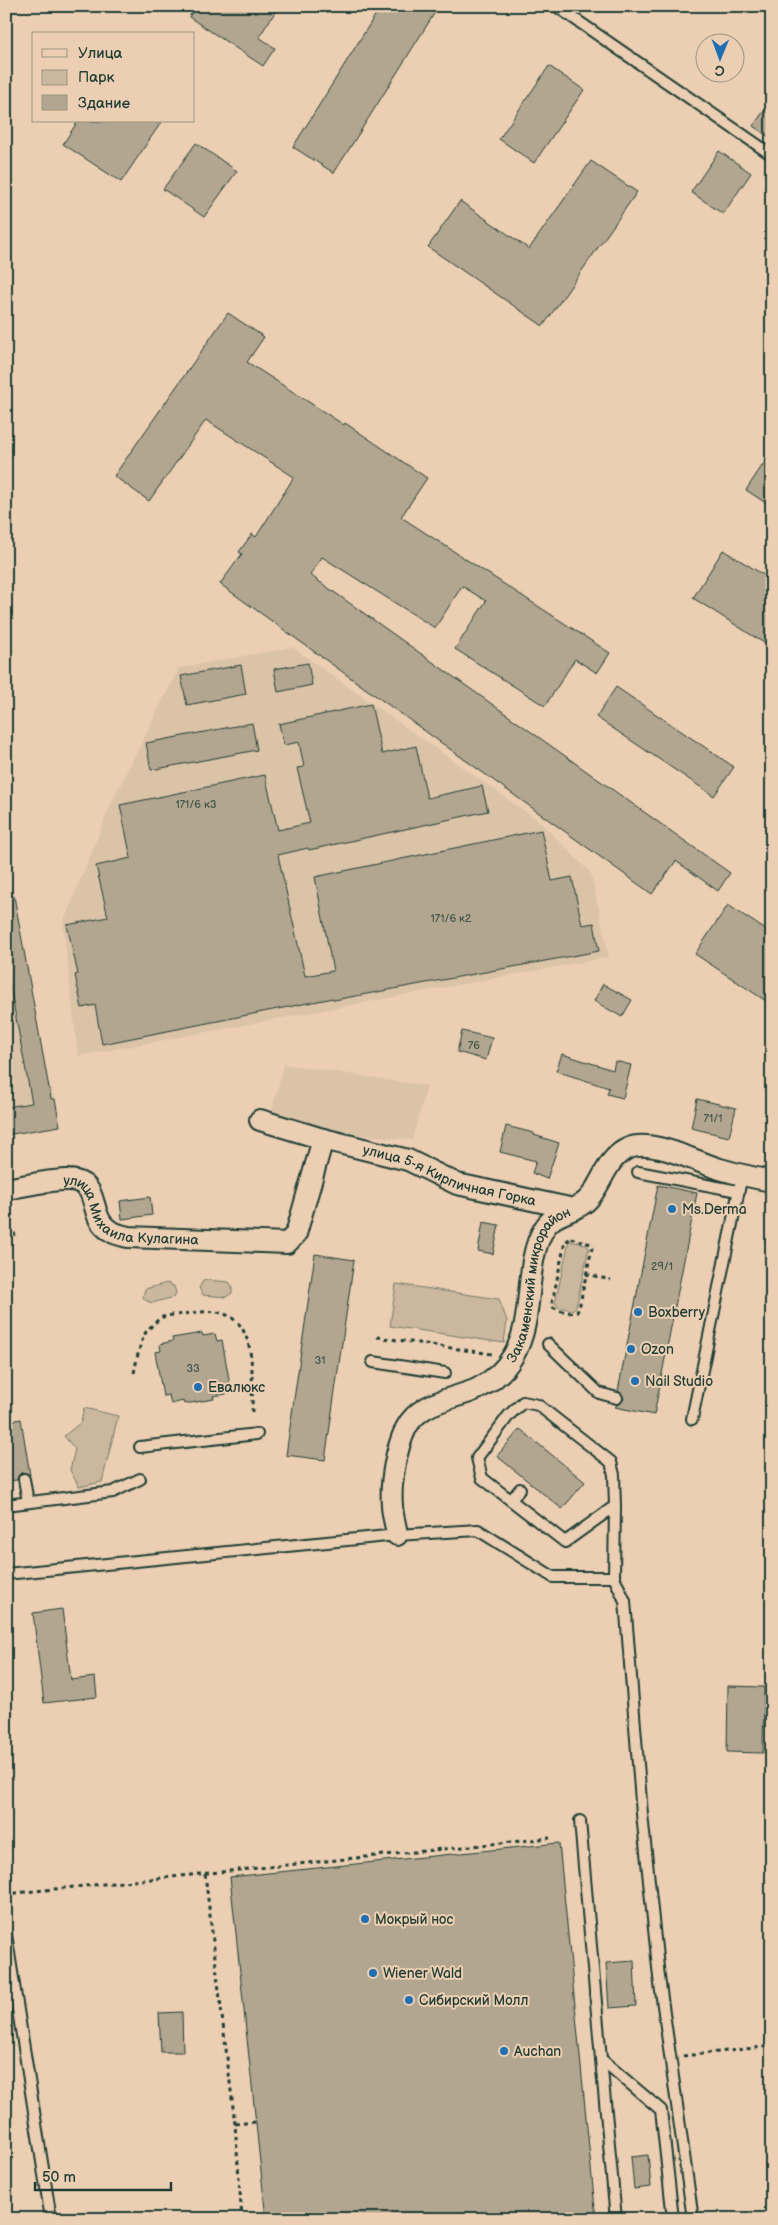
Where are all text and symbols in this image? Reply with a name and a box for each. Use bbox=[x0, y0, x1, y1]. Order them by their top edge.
legend bbox=[32, 32, 195, 122]
north arrow bbox=[696, 32, 746, 82]
text: Улица bbox=[78, 44, 123, 63]
text: С bbox=[715, 62, 725, 79]
text: Парк bbox=[78, 68, 115, 87]
text: Здание bbox=[78, 94, 130, 113]
house number: 171/6 к3 bbox=[175, 798, 217, 811]
house number: 171/6 к2 bbox=[431, 912, 472, 925]
house number: 76 bbox=[468, 1039, 480, 1052]
house number: 71/1 bbox=[704, 1112, 722, 1125]
street label: улица 5-я Кирпичная Горка bbox=[361, 1141, 538, 1209]
street label: улица Михаила Кулагина bbox=[63, 1171, 200, 1248]
place label: Ms.Derma bbox=[682, 1201, 747, 1218]
street label: Закаменский микрорайон bbox=[503, 1203, 573, 1366]
marker: Ms.Derma bbox=[666, 1203, 678, 1215]
house number: 29/1 bbox=[651, 1260, 673, 1273]
place label: Boxberry bbox=[648, 1304, 706, 1321]
marker: Boxberry bbox=[632, 1306, 644, 1318]
place label: Ozon bbox=[641, 1341, 674, 1358]
marker: Ozon bbox=[625, 1343, 637, 1355]
house number: 31 bbox=[314, 1354, 326, 1367]
house number: 33 bbox=[186, 1362, 200, 1375]
place label: Nail Studio bbox=[645, 1373, 713, 1390]
marker: Nail Studio bbox=[629, 1375, 641, 1387]
place label: Евалюкс bbox=[208, 1379, 265, 1396]
marker: Евалюкс bbox=[192, 1381, 204, 1393]
place label: Мокрый нос bbox=[375, 1911, 453, 1928]
marker: Мокрый нос bbox=[359, 1913, 371, 1925]
place label: Wiener Wald bbox=[383, 1965, 462, 1982]
marker: Wiener Wald bbox=[367, 1967, 379, 1979]
place label: Сибирский Молл bbox=[419, 1992, 528, 2009]
marker: Сибирский Молл bbox=[403, 1994, 415, 2006]
place label: Auchan bbox=[514, 2043, 561, 2060]
marker: Auchan bbox=[498, 2045, 510, 2057]
scale bar bbox=[35, 2160, 171, 2192]
text: 50 m bbox=[42, 2168, 76, 2187]

